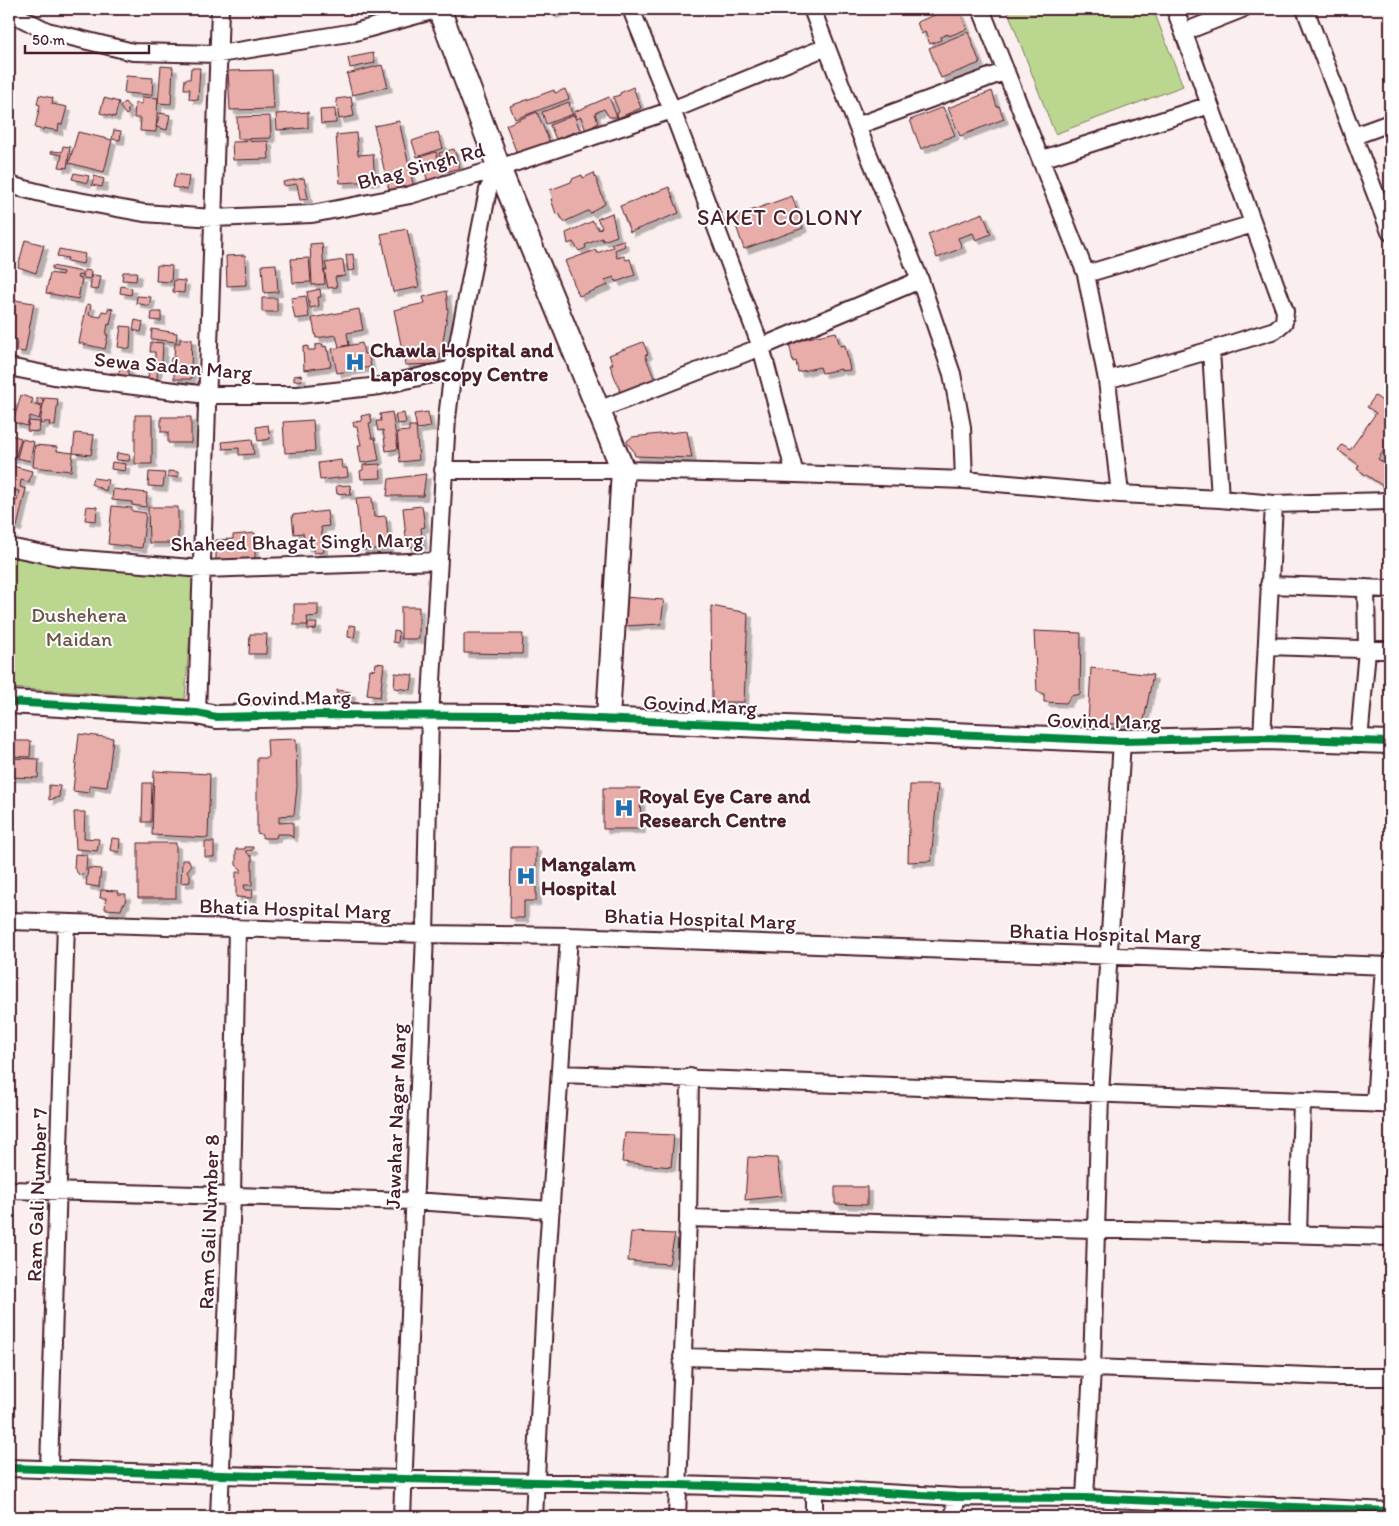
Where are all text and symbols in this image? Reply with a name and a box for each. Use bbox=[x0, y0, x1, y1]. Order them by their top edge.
scale bar bbox=[25, 22, 149, 54]
text: 50 m bbox=[32, 31, 65, 49]
street label: Bhag Singh Rd bbox=[354, 136, 488, 195]
district label: SAKET COLONY bbox=[697, 204, 863, 231]
place label: Chawla Hospital and Laparoscopy Centre bbox=[370, 337, 554, 387]
street label: Sewa Sadan Marg bbox=[93, 346, 253, 385]
hospital icon: Chawla Hospital and Laparoscopy Centre bbox=[344, 351, 366, 373]
street label: Shaheed Bhagat Singh Marg bbox=[170, 527, 424, 556]
park label: Dushehera Maidan bbox=[31, 602, 127, 651]
street label: Govind Marg bbox=[237, 684, 352, 711]
street label: Govind Marg bbox=[642, 689, 758, 720]
street label: Govind Marg bbox=[1047, 707, 1162, 734]
place label: Royal Eye Care and Research Centre bbox=[639, 783, 811, 832]
hospital icon: Royal Eye Care and Research Centre bbox=[613, 797, 635, 819]
place label: Mangalam Hospital bbox=[541, 851, 636, 901]
hospital icon: Mangalam Hospital bbox=[515, 865, 537, 887]
street label: Bhatia Hospital Marg bbox=[199, 893, 392, 924]
street label: Bhatia Hospital Marg bbox=[604, 903, 797, 934]
street label: Bhatia Hospital Marg bbox=[1009, 918, 1202, 949]
street label: Jawahar Nagar Marg bbox=[380, 1022, 411, 1209]
street label: Ram Gali Number 7 bbox=[21, 1107, 52, 1282]
street label: Ram Gali Number 8 bbox=[193, 1134, 224, 1310]

